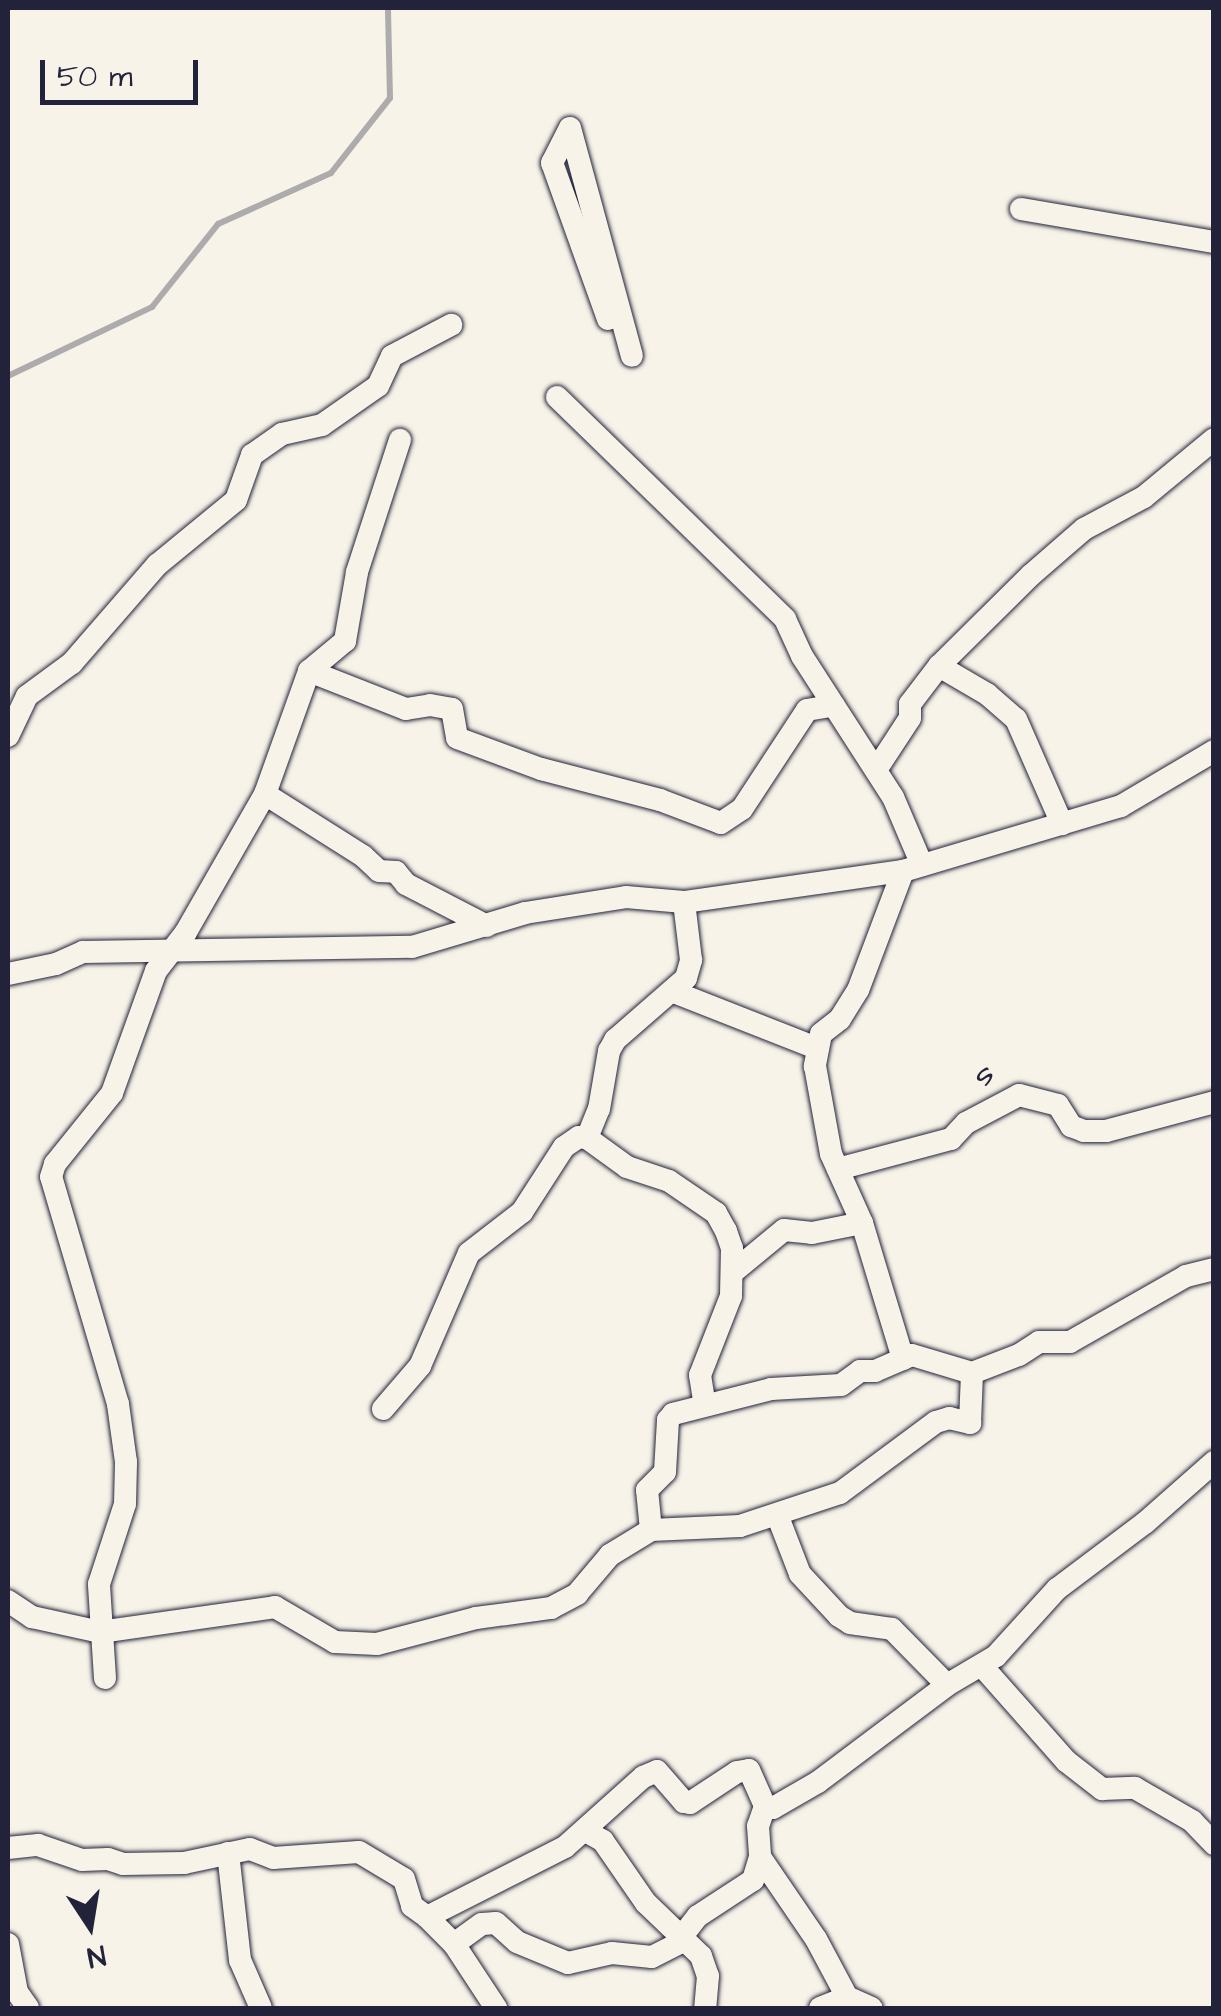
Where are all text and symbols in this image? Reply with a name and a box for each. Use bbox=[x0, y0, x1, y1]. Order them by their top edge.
scale bar bbox=[45, 40, 202, 102]
text: 50 m bbox=[57, 56, 133, 98]
street label: s bbox=[967, 1052, 1001, 1098]
north arrow bbox=[40, 1876, 140, 1976]
text: N bbox=[84, 1935, 109, 1977]

